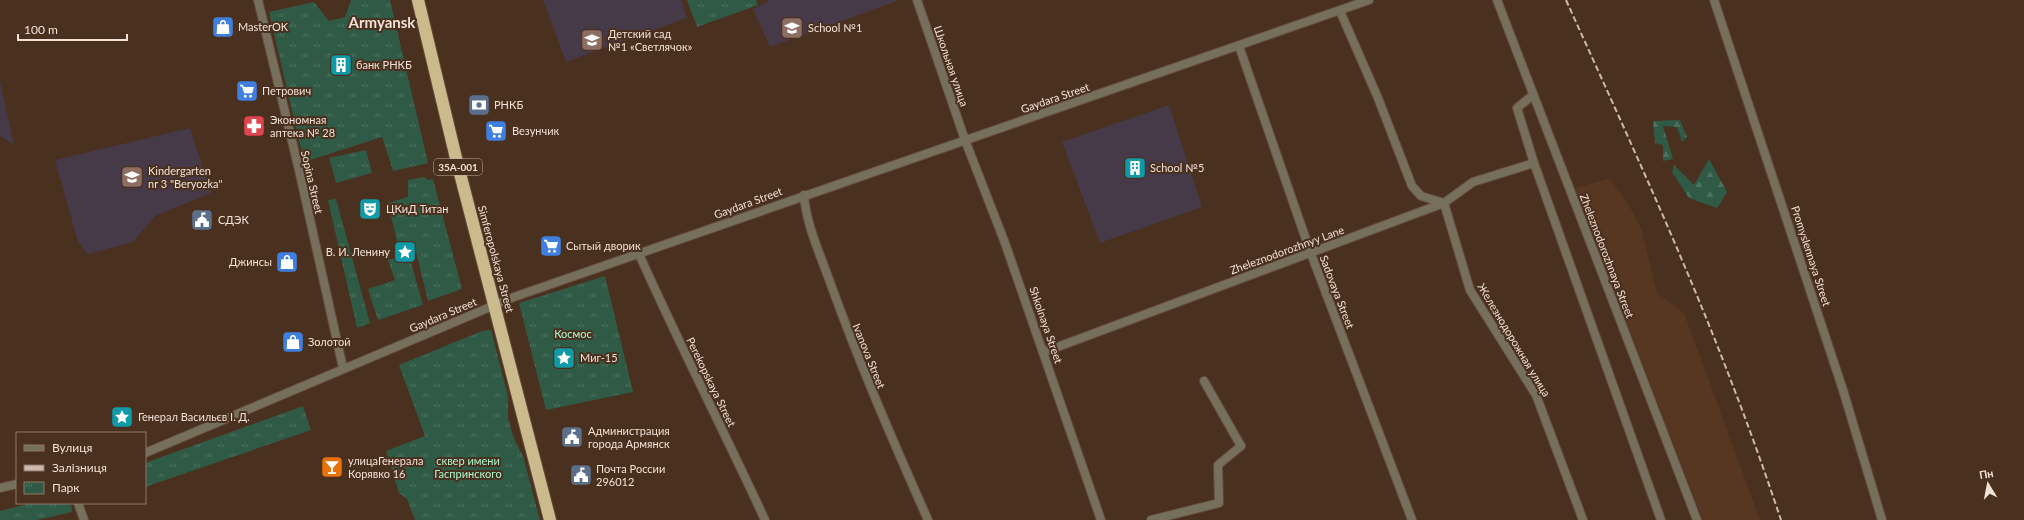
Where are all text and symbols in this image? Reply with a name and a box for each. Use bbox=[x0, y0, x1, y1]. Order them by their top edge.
district label: Armyansk bbox=[348, 13, 416, 31]
shop icon: MasterOK bbox=[210, 14, 236, 40]
school or university icon: School №1 bbox=[779, 15, 805, 41]
scale bar bbox=[18, 16, 127, 42]
place label: MasterOK bbox=[238, 20, 289, 33]
place label: School №1 bbox=[808, 21, 862, 34]
text: 100 m bbox=[24, 22, 58, 37]
street label: Школьная улица bbox=[931, 24, 971, 108]
school or university icon: Детский сад №1 «Светлячок» bbox=[579, 27, 605, 53]
place label: Детский сад №1 «Светлячок» bbox=[608, 27, 693, 53]
building icon: банк РНКБ bbox=[328, 52, 354, 78]
place label: банк РНКБ bbox=[356, 58, 412, 71]
supermarket icon: Петрович bbox=[234, 78, 260, 104]
street label: Gaydara Street bbox=[1019, 80, 1091, 115]
place label: Петрович bbox=[262, 84, 311, 97]
bank icon: РНКБ bbox=[466, 92, 492, 118]
place label: РНКБ bbox=[494, 98, 523, 111]
pharmacy icon: Экономная аптека № 28 bbox=[241, 113, 267, 139]
place label: Экономная аптека № 28 bbox=[270, 113, 335, 139]
supermarket icon: Везунчик bbox=[483, 118, 509, 144]
place label: Везунчик bbox=[512, 124, 559, 137]
street label: Sopina Street bbox=[299, 149, 326, 215]
building icon: School №5 bbox=[1122, 155, 1148, 181]
road number: 35А-001 bbox=[434, 159, 482, 175]
place label: School №5 bbox=[1150, 161, 1204, 174]
school or university icon: Kindergarten nr 3 "Beryozka" bbox=[119, 164, 145, 190]
place label: Kindergarten nr 3 "Beryozka" bbox=[148, 164, 222, 190]
street label: Gaydara Street bbox=[712, 184, 784, 221]
street label: Zheleznodorozhnaya Street bbox=[1578, 192, 1637, 320]
theatre icon: ЦКиД Титан bbox=[357, 196, 383, 222]
place label: ЦКиД Титан bbox=[386, 202, 448, 215]
street label: Simferopolskaya Street bbox=[476, 204, 517, 314]
street label: Promyslennaya Street bbox=[1789, 204, 1834, 308]
public building icon: СДЭК bbox=[189, 207, 215, 233]
place label: СДЭК bbox=[218, 213, 249, 226]
street label: Zheleznodorozhnyy Lane bbox=[1228, 223, 1346, 276]
supermarket icon: Сытый дворик bbox=[538, 233, 564, 259]
place icon: В. И. Ленину bbox=[392, 239, 418, 265]
place label: Сытый дворик bbox=[566, 239, 641, 252]
place label: В. И. Ленину bbox=[326, 245, 390, 258]
shop icon: Джинсы bbox=[274, 249, 300, 275]
street label: Sadovaya Street bbox=[1318, 253, 1357, 330]
place label: Джинсы bbox=[229, 255, 272, 268]
street label: Железнодорожная улица bbox=[1475, 281, 1553, 399]
street label: Shkolnaya Street bbox=[1027, 285, 1066, 365]
street label: Gaydara Street bbox=[407, 295, 478, 335]
street label: Ivanova Street bbox=[851, 321, 888, 390]
park label: Космос bbox=[554, 327, 592, 340]
shop icon: Золотой bbox=[280, 329, 306, 355]
place label: Золотой bbox=[308, 335, 351, 348]
street label: Perekopskaya Street bbox=[684, 335, 739, 429]
place icon: Миг-15 bbox=[551, 345, 577, 371]
place label: Миг-15 bbox=[580, 351, 618, 364]
place icon: Генерал Васильєв І. Д. bbox=[109, 404, 135, 430]
place label: Генерал Васильєв І. Д. bbox=[138, 410, 250, 423]
public building icon: Администрация города Армянск bbox=[559, 424, 585, 450]
place label: Администрация города Армянск bbox=[588, 424, 670, 450]
legend bbox=[16, 432, 146, 504]
text: Вулиця bbox=[52, 440, 92, 455]
bar icon: улицаГенерала Корявко 16 bbox=[319, 454, 345, 480]
place label: улицаГенерала Корявко 16 bbox=[348, 454, 423, 480]
park label: сквер имени Гаспринского bbox=[434, 454, 502, 480]
text: Залізниця bbox=[52, 460, 107, 475]
public building icon: Почта России 296012 bbox=[568, 462, 594, 488]
place label: Почта России 296012 bbox=[596, 462, 665, 488]
north arrow bbox=[1968, 464, 2008, 504]
text: Пн bbox=[1978, 466, 1994, 481]
text: Парк bbox=[52, 480, 80, 495]

